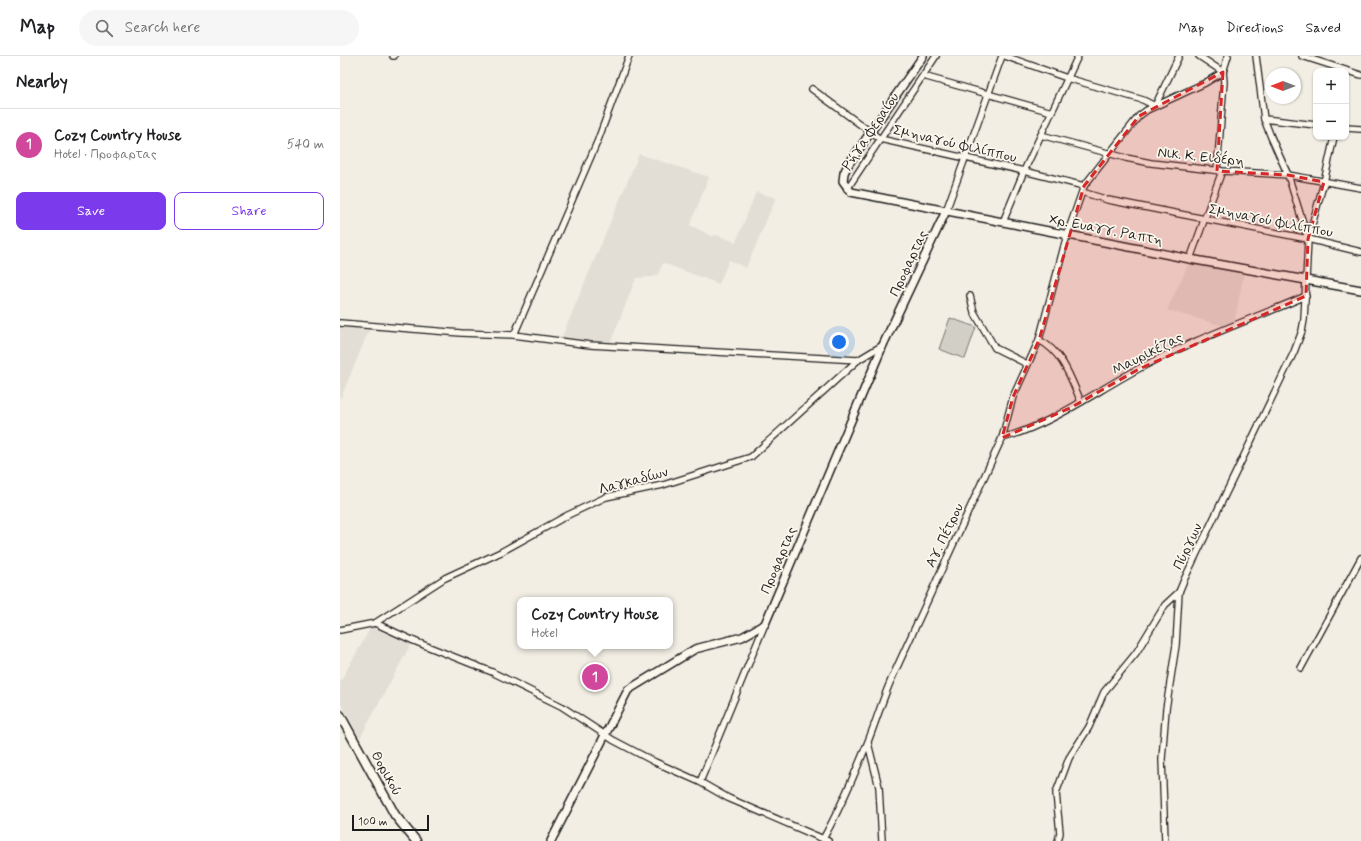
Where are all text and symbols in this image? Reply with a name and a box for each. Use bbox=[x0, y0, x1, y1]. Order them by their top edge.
search box bbox=[79, 10, 359, 46]
text: Map bbox=[20, 15, 55, 40]
icon: search bbox=[93, 17, 115, 39]
text: Search here bbox=[125, 18, 200, 38]
text: Map bbox=[1178, 19, 1204, 37]
text: Directions bbox=[1226, 19, 1284, 37]
text: Saved bbox=[1306, 19, 1341, 37]
north arrow bbox=[1265, 68, 1301, 104]
map controls bbox=[1313, 68, 1349, 140]
button: + bbox=[1313, 68, 1349, 104]
text: Nearby bbox=[16, 71, 68, 93]
street label: Ρήγα Φεραίου bbox=[838, 89, 904, 174]
button: − bbox=[1313, 104, 1349, 140]
street label: Σμηναγού Φιλίππου bbox=[891, 121, 1018, 167]
text: Cozy Country House bbox=[54, 126, 182, 146]
text: 1 bbox=[26, 136, 32, 153]
text: 540 m bbox=[287, 136, 324, 153]
street label: Νικ. Κ. Ειδέρη bbox=[1157, 142, 1245, 170]
text: Hotel · Προφαρτας bbox=[54, 146, 157, 163]
button: Save bbox=[16, 192, 166, 230]
button: Share bbox=[174, 192, 324, 230]
street label: Σμηναγού Φιλίππου bbox=[1207, 200, 1334, 242]
street label: Χρ. Ευαγγ. Ραπτη bbox=[1047, 210, 1164, 250]
street label: Προφαρτας bbox=[886, 227, 932, 300]
street label: Μαυρικέζας bbox=[1109, 327, 1186, 379]
your location bbox=[829, 332, 849, 352]
street label: Λαγκαδίων bbox=[597, 463, 670, 499]
street label: Αγ. Πέτρου bbox=[921, 500, 968, 570]
street label: Πύργων bbox=[1169, 520, 1207, 573]
street label: Προφαρτας bbox=[757, 524, 801, 597]
popup bbox=[517, 597, 673, 649]
text: Cozy Country House bbox=[531, 605, 659, 625]
text: Hotel bbox=[531, 625, 558, 642]
pin: 1 bbox=[582, 662, 608, 692]
street label: Θορικού bbox=[367, 748, 406, 799]
scale bar bbox=[352, 813, 429, 832]
text: 100 m bbox=[358, 815, 388, 829]

